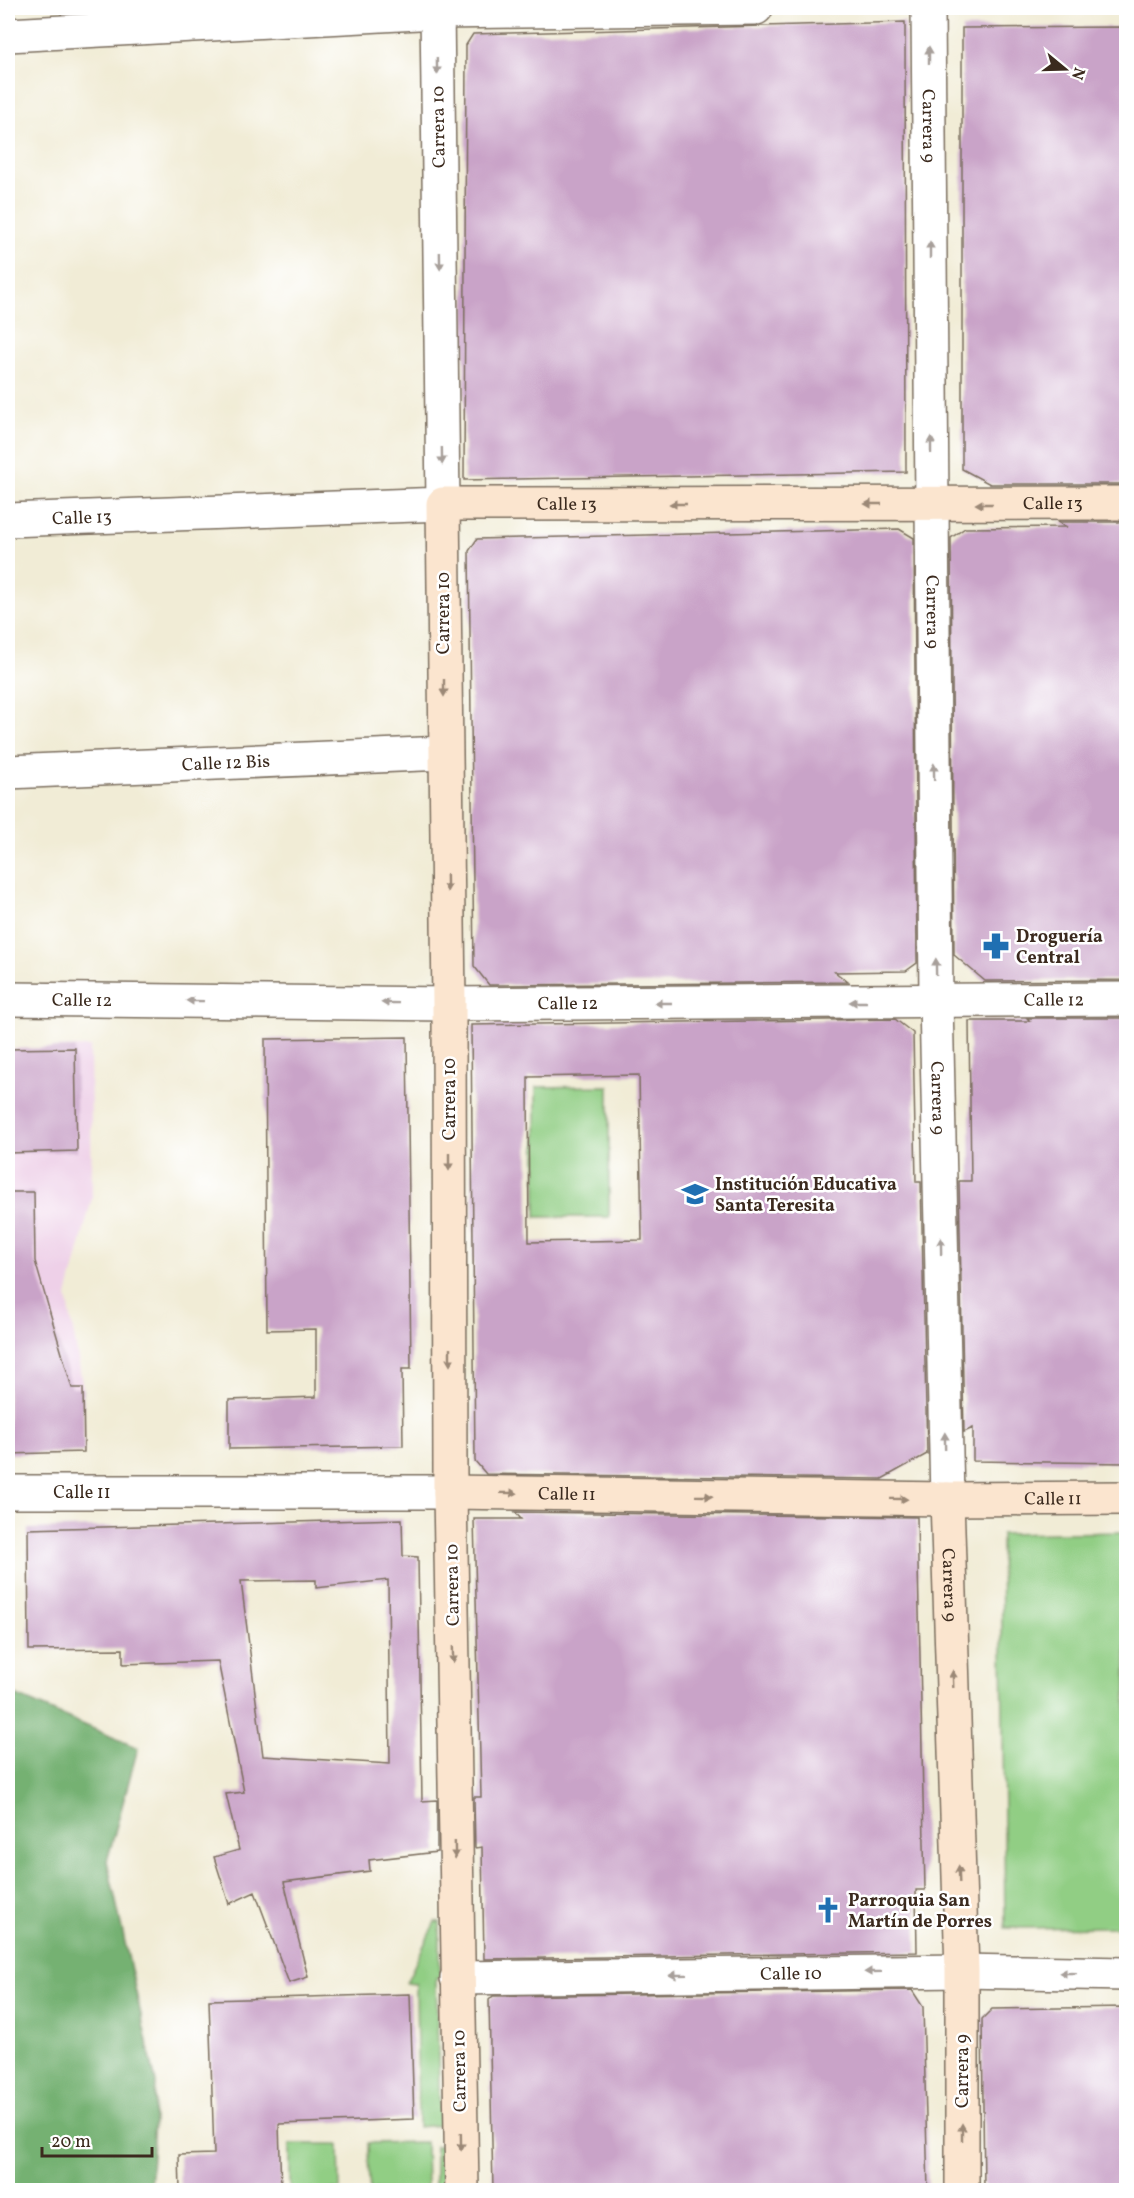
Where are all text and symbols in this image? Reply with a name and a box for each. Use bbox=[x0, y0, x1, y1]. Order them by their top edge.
north arrow bbox=[1035, 39, 1095, 99]
one-way arrow bbox=[924, 46, 934, 65]
one-way arrow bbox=[432, 56, 442, 75]
text: N bbox=[1065, 64, 1090, 83]
street label: Carrera 10 bbox=[426, 85, 453, 168]
street label: Carrera 9 bbox=[915, 89, 940, 163]
one-way arrow bbox=[925, 241, 935, 260]
one-way arrow bbox=[435, 251, 444, 270]
one-way arrow bbox=[927, 436, 936, 455]
one-way arrow bbox=[437, 446, 447, 465]
street label: Calle 13 bbox=[1023, 492, 1083, 517]
street label: Calle 13 bbox=[537, 493, 597, 518]
one-way arrow bbox=[669, 499, 688, 509]
one-way arrow bbox=[864, 499, 883, 509]
one-way arrow bbox=[975, 499, 994, 508]
street label: Calle 13 bbox=[52, 505, 112, 532]
street label: Carrera 10 bbox=[432, 572, 457, 654]
street label: Carrera 9 bbox=[919, 575, 944, 649]
one-way arrow bbox=[439, 679, 449, 698]
street label: Calle 12 Bis bbox=[181, 750, 271, 778]
one-way arrow bbox=[929, 762, 939, 781]
one-way arrow bbox=[442, 874, 452, 893]
place label: Droguería Central bbox=[1016, 925, 1103, 971]
pharmacy icon: Droguería Central bbox=[981, 931, 1011, 961]
one-way arrow bbox=[931, 957, 941, 976]
street label: Calle 12 bbox=[52, 988, 112, 1014]
street label: Calle 12 bbox=[1024, 988, 1084, 1014]
street label: Calle 12 bbox=[538, 992, 598, 1017]
one-way arrow bbox=[186, 996, 205, 1006]
one-way arrow bbox=[849, 997, 868, 1007]
one-way arrow bbox=[381, 998, 400, 1008]
one-way arrow bbox=[654, 998, 673, 1008]
street label: Carrera 10 bbox=[438, 1058, 463, 1140]
street label: Carrera 9 bbox=[923, 1061, 950, 1135]
one-way arrow bbox=[444, 1153, 454, 1172]
place label: Institución Educativa Santa Teresita bbox=[715, 1173, 897, 1219]
school or university icon: Institución Educativa Santa Teresita bbox=[680, 1179, 710, 1209]
one-way arrow bbox=[937, 1236, 946, 1255]
one-way arrow bbox=[445, 1348, 455, 1367]
one-way arrow bbox=[941, 1431, 950, 1450]
street label: Calle 11 bbox=[53, 1481, 111, 1506]
street label: Calle 11 bbox=[538, 1482, 596, 1508]
street label: Calle 11 bbox=[1024, 1487, 1082, 1513]
one-way arrow bbox=[499, 1488, 518, 1498]
one-way arrow bbox=[694, 1491, 713, 1501]
one-way arrow bbox=[889, 1494, 908, 1503]
street label: Carrera 10 bbox=[440, 1543, 467, 1626]
street label: Carrera 9 bbox=[935, 1548, 962, 1622]
one-way arrow bbox=[448, 1646, 457, 1665]
one-way arrow bbox=[948, 1670, 957, 1689]
one-way arrow bbox=[450, 1841, 460, 1860]
one-way arrow bbox=[954, 1865, 964, 1884]
place label: Parroquia San Martín de Porres bbox=[848, 1889, 992, 1935]
church icon: Parroquia San Martín de Porres bbox=[813, 1895, 843, 1925]
street label: Calle 10 bbox=[760, 1962, 822, 1988]
one-way arrow bbox=[864, 1967, 883, 1977]
one-way arrow bbox=[1059, 1968, 1078, 1978]
one-way arrow bbox=[669, 1970, 688, 1980]
street label: Carrera 10 bbox=[447, 2029, 474, 2112]
street label: Carrera 9 bbox=[951, 2034, 976, 2108]
scale bar bbox=[42, 2120, 152, 2158]
one-way arrow bbox=[957, 2123, 967, 2142]
text: 20 m bbox=[51, 2130, 91, 2155]
one-way arrow bbox=[456, 2132, 466, 2151]

